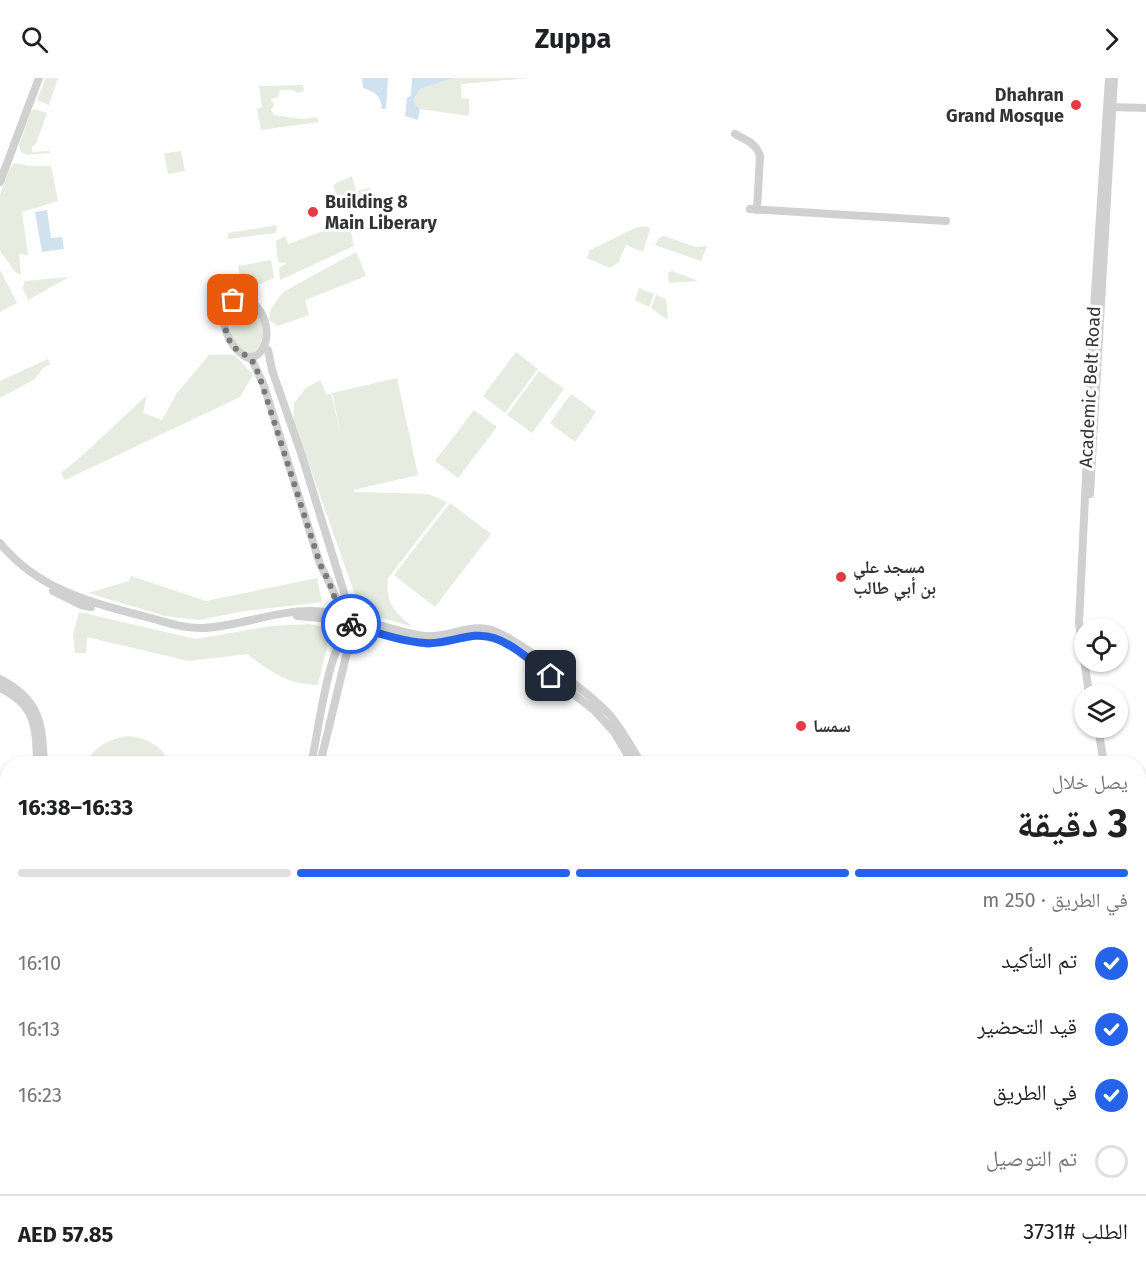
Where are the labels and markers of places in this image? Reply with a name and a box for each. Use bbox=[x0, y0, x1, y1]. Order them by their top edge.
place label: Dhahran Grand Mosque bbox=[946, 84, 1064, 127]
marker: Dhahran Grand Mosque bbox=[1069, 98, 1083, 112]
place label: Building 8 Main Liberary bbox=[325, 191, 437, 234]
marker: Building 8 Main Liberary bbox=[306, 205, 320, 219]
pin bbox=[207, 274, 258, 325]
place label: مسجد علي بن أبي طالب bbox=[853, 556, 936, 602]
marker: مسجد علي بن أبي طالب bbox=[834, 570, 848, 584]
pin bbox=[525, 650, 576, 701]
place label: سمسا bbox=[813, 715, 851, 737]
marker: سمسا bbox=[794, 719, 808, 733]

